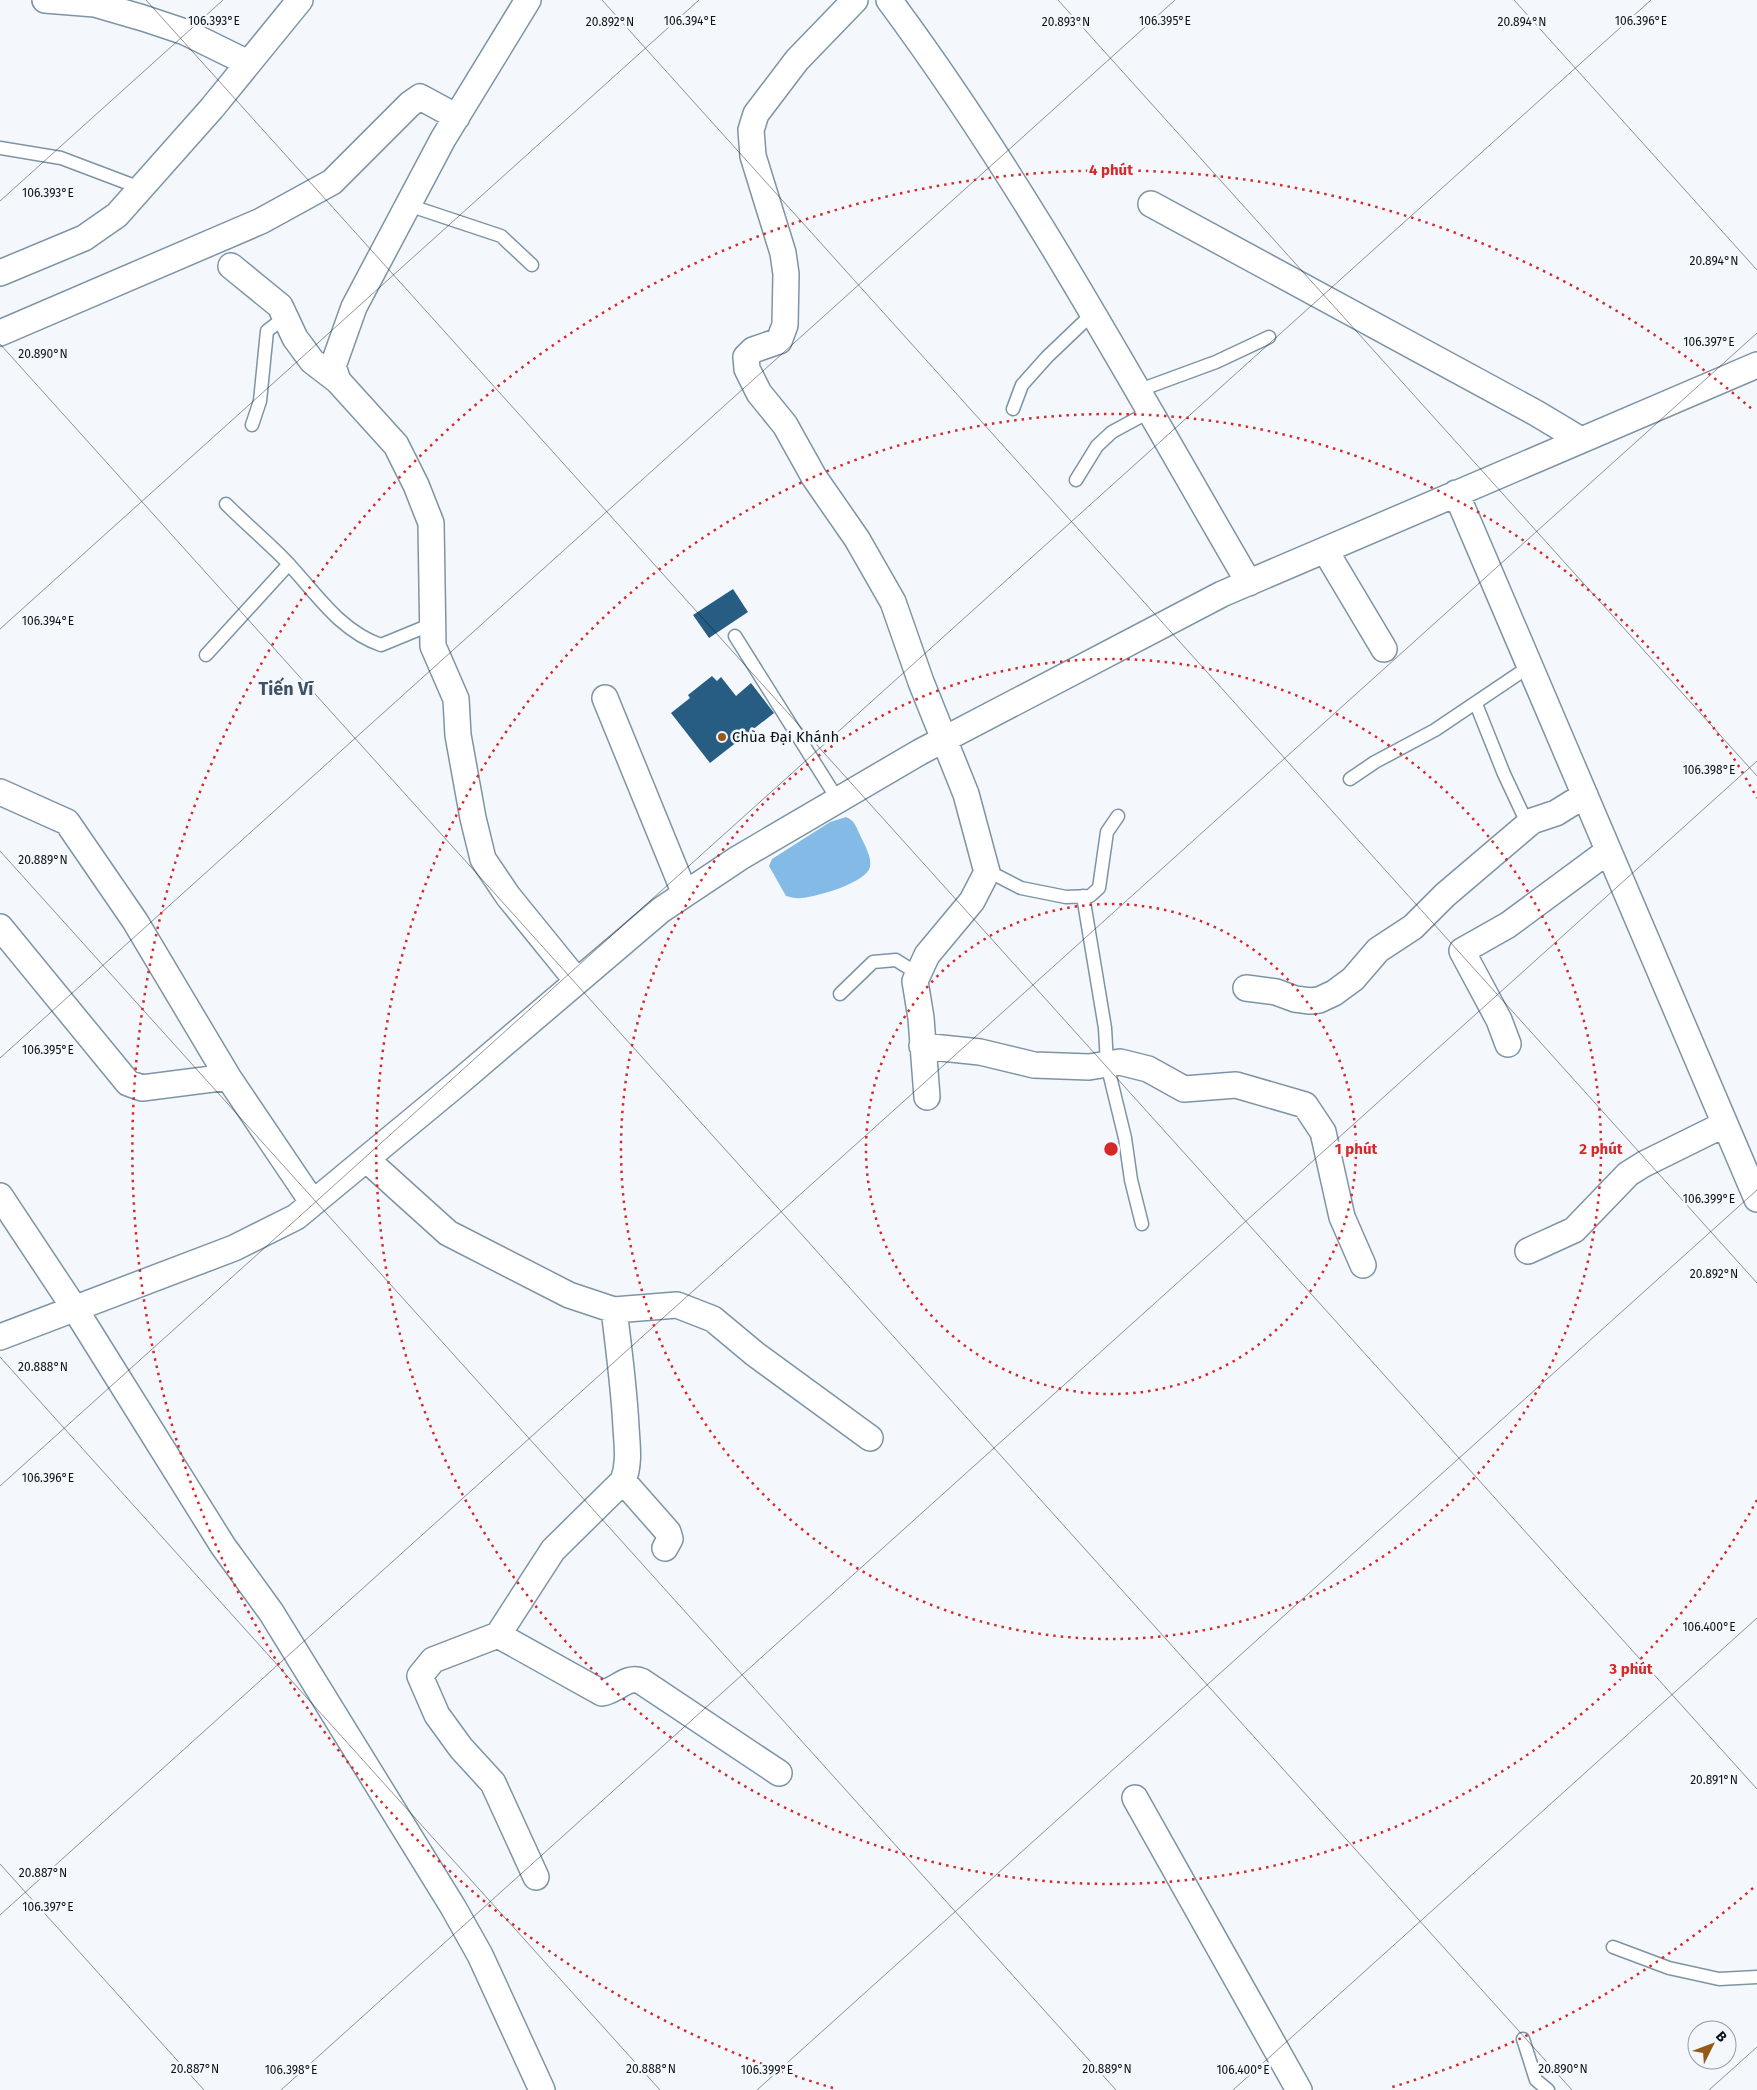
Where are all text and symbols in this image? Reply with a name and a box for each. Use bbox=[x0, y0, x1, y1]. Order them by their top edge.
text: 106.393°E bbox=[188, 14, 240, 28]
text: 106.394°E bbox=[664, 14, 716, 28]
text: 106.395°E bbox=[1139, 14, 1191, 28]
text: 106.396°E bbox=[1615, 14, 1667, 28]
text: 20.892°N bbox=[586, 15, 634, 29]
text: 20.893°N bbox=[1042, 15, 1090, 29]
text: 20.894°N bbox=[1498, 15, 1546, 29]
text: 4 phút bbox=[1089, 161, 1133, 179]
text: 106.393°E bbox=[22, 186, 74, 200]
text: 20.894°N bbox=[1690, 254, 1738, 268]
text: 106.397°E bbox=[1683, 335, 1735, 349]
text: 20.890°N bbox=[18, 347, 68, 361]
text: 106.394°E bbox=[22, 614, 74, 628]
district label: Tiến Vĩ bbox=[259, 677, 314, 700]
place label: Chùa Đại Khánh bbox=[732, 728, 839, 746]
marker: Chùa Đại Khánh bbox=[716, 731, 728, 743]
text: 106.398°E bbox=[1683, 763, 1735, 777]
text: 20.889°N bbox=[18, 853, 68, 867]
text: 106.395°E bbox=[22, 1043, 74, 1057]
centre of rings bbox=[1102, 1140, 1120, 1158]
text: 1 phút bbox=[1335, 1140, 1377, 1158]
text: 2 phút bbox=[1579, 1140, 1623, 1158]
text: 106.399°E bbox=[1683, 1192, 1735, 1206]
text: 20.892°N bbox=[1690, 1267, 1738, 1281]
text: 20.888°N bbox=[18, 1360, 68, 1374]
text: 106.396°E bbox=[22, 1471, 74, 1485]
text: 106.400°E bbox=[1682, 1620, 1736, 1634]
text: 3 phút bbox=[1608, 1660, 1653, 1678]
text: 20.891°N bbox=[1690, 1773, 1738, 1787]
text: 20.887°N bbox=[19, 1866, 67, 1880]
text: 106.397°E bbox=[22, 1900, 74, 1914]
north arrow bbox=[1687, 2020, 1737, 2070]
text: B bbox=[1712, 2028, 1731, 2046]
text: 20.887°N bbox=[171, 2062, 219, 2076]
text: 20.888°N bbox=[626, 2062, 676, 2076]
text: 20.889°N bbox=[1082, 2062, 1132, 2076]
text: 20.890°N bbox=[1538, 2062, 1588, 2076]
text: 106.398°E bbox=[265, 2063, 317, 2077]
text: 106.399°E bbox=[741, 2063, 793, 2077]
text: 106.400°E bbox=[1216, 2063, 1270, 2077]

